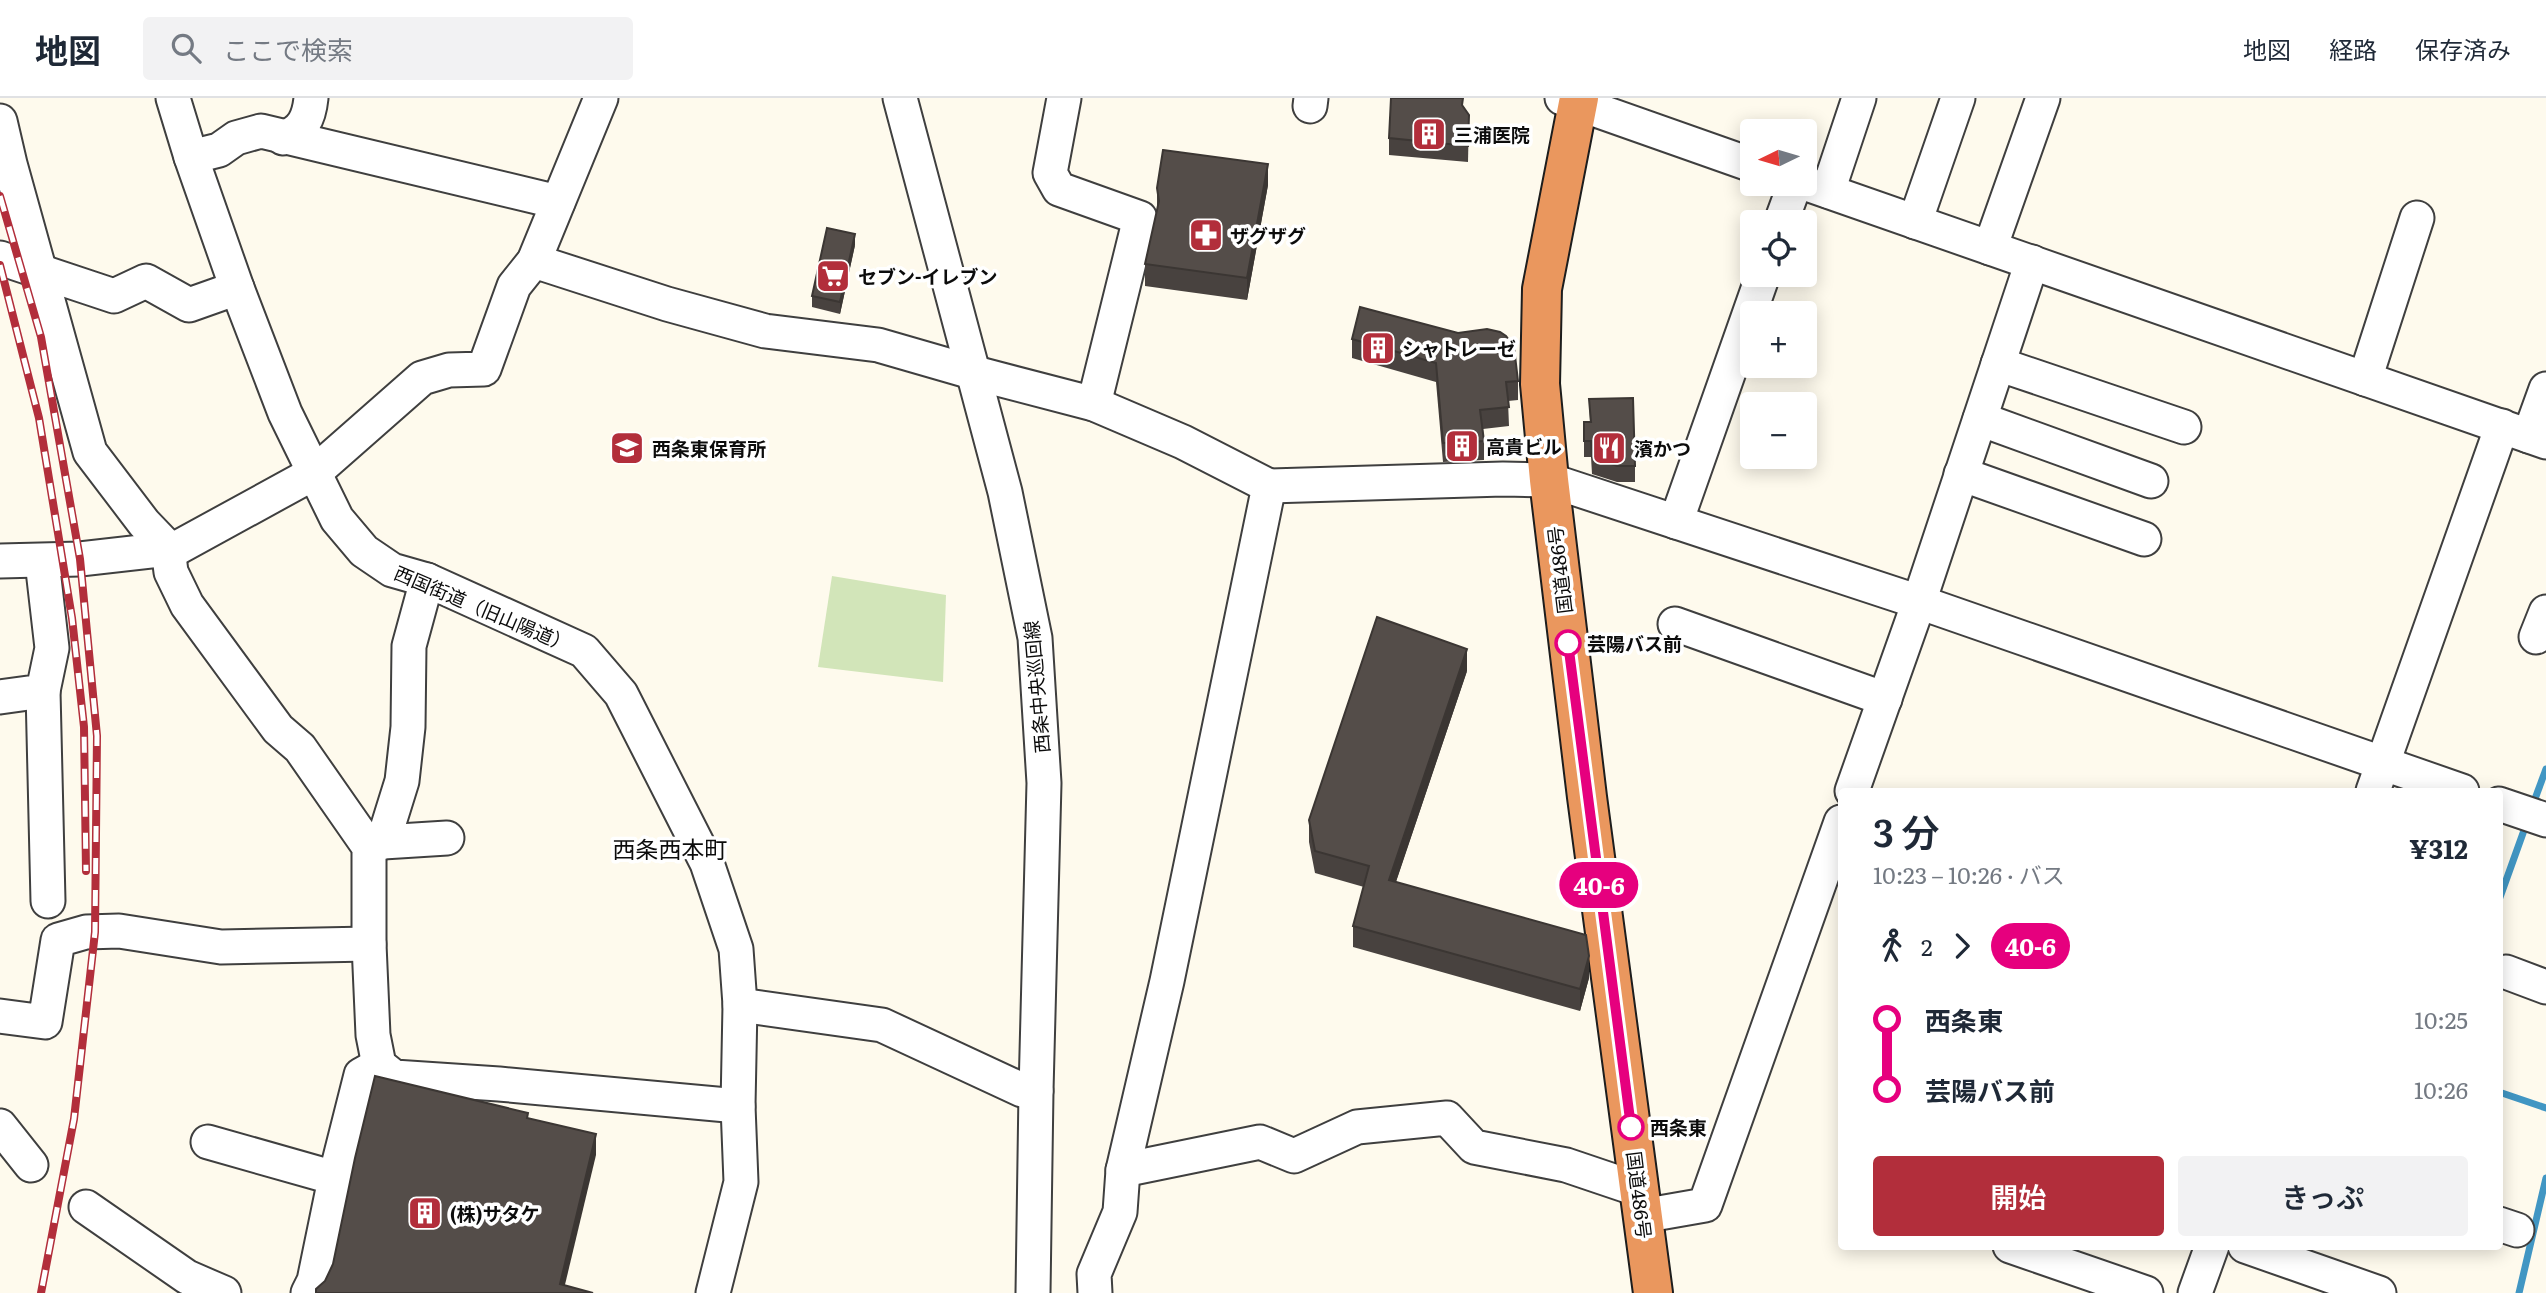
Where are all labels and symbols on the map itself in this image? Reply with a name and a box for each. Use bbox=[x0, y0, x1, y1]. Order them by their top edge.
building icon: 三浦医院 bbox=[1410, 115, 1448, 153]
north arrow bbox=[1740, 119, 1816, 196]
place label: 三浦医院 bbox=[1454, 120, 1530, 148]
pharmacy icon: ザグザグ bbox=[1187, 216, 1225, 254]
place label: ザグザグ bbox=[1230, 221, 1306, 249]
supermarket icon: セブン-イレブン bbox=[814, 257, 852, 295]
place label: セブン-イレブン bbox=[858, 262, 997, 290]
building icon: シャトレーゼ bbox=[1359, 329, 1397, 367]
place label: シャトレーゼ bbox=[1402, 334, 1516, 362]
building icon: 高貴ビル bbox=[1443, 427, 1481, 465]
school or university icon: 西条東保育所 bbox=[608, 429, 646, 467]
restaurant icon: 濱かつ bbox=[1590, 429, 1628, 467]
place label: 高貴ビル bbox=[1486, 432, 1562, 460]
place label: 西条東保育所 bbox=[652, 434, 766, 462]
place label: 濱かつ bbox=[1634, 434, 1691, 462]
street label: 国道486号 bbox=[1540, 525, 1578, 615]
street label: 西国街道（旧山陽道） bbox=[390, 558, 576, 658]
street label: 西条中央巡回線 bbox=[1016, 620, 1056, 754]
place label: 芸陽バス前 bbox=[1587, 629, 1682, 657]
marker: 芸陽バス前 bbox=[1555, 630, 1581, 656]
district label: 西条西本町 bbox=[613, 831, 728, 865]
line badge: 40-6 bbox=[1550, 862, 1648, 908]
place label: 西条東 bbox=[1650, 1113, 1707, 1141]
marker: 西条東 bbox=[1618, 1114, 1644, 1140]
street label: 国道486号 bbox=[1621, 1150, 1659, 1240]
building icon: (株)サタケ bbox=[406, 1194, 444, 1232]
place label: (株)サタケ bbox=[450, 1199, 540, 1227]

